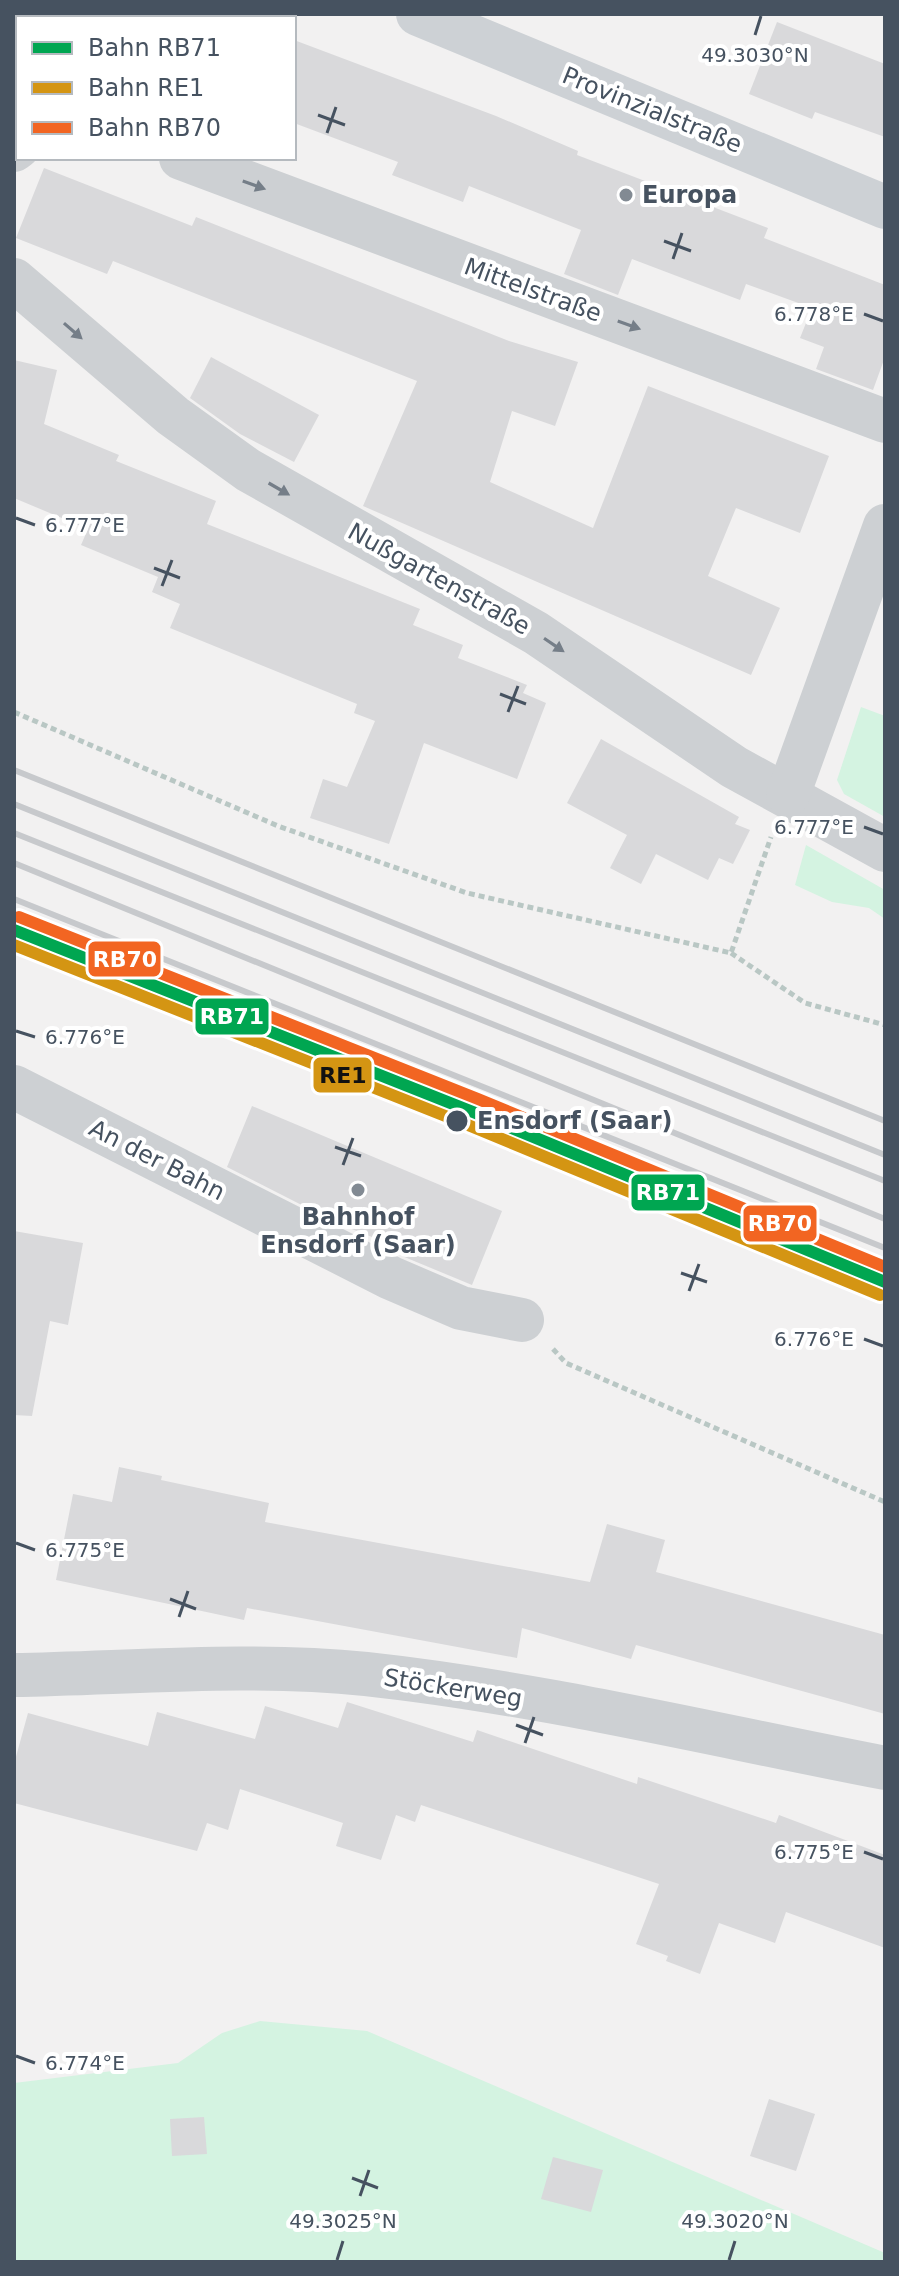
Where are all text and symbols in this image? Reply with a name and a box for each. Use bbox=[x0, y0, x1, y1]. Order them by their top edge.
legend bbox=[16, 16, 296, 160]
text: Bahn RB71 bbox=[88, 34, 221, 62]
text: 49.3030°N bbox=[701, 43, 809, 67]
street label: Provinzialstraße bbox=[558, 61, 746, 159]
text: Bahn RE1 bbox=[88, 74, 204, 102]
text: Bahn RB70 bbox=[88, 114, 221, 142]
one-way arrow bbox=[242, 179, 266, 192]
place label: Europa bbox=[642, 181, 737, 209]
marker: Europa bbox=[617, 186, 635, 204]
street label: Mittelstraße bbox=[461, 252, 605, 328]
text: 6.778°E bbox=[774, 302, 854, 326]
one-way arrow bbox=[617, 319, 641, 332]
one-way arrow bbox=[63, 322, 83, 339]
one-way arrow bbox=[268, 481, 290, 495]
text: 6.777°E bbox=[45, 513, 125, 537]
street label: Nußgartenstraße bbox=[343, 517, 535, 641]
one-way arrow bbox=[543, 637, 564, 652]
text: 6.777°E bbox=[774, 815, 854, 839]
line badge: RB70 bbox=[87, 940, 162, 978]
text: RB70 bbox=[93, 947, 157, 972]
line badge: RB71 bbox=[194, 997, 270, 1036]
text: RB71 bbox=[200, 1004, 264, 1029]
text: 6.776°E bbox=[45, 1025, 125, 1049]
line badge: RE1 bbox=[312, 1056, 373, 1094]
text: RE1 bbox=[319, 1063, 367, 1088]
place label: Ensdorf (Saar) bbox=[477, 1107, 673, 1135]
marker: Ensdorf (Saar) bbox=[444, 1108, 470, 1134]
street label: An der Bahn bbox=[85, 1114, 229, 1206]
line badge: RB71 bbox=[630, 1173, 706, 1212]
text: RB71 bbox=[636, 1180, 700, 1205]
marker: Bahnhof Ensdorf (Saar) bbox=[349, 1181, 367, 1199]
place label: Bahnhof Ensdorf (Saar) bbox=[260, 1203, 456, 1259]
line badge: RB70 bbox=[742, 1204, 818, 1243]
text: RB70 bbox=[748, 1211, 812, 1236]
text: 6.776°E bbox=[774, 1327, 854, 1351]
text: 6.775°E bbox=[45, 1538, 125, 1562]
street label: Stöckerweg bbox=[382, 1663, 524, 1713]
text: 6.775°E bbox=[774, 1840, 854, 1864]
text: 6.774°E bbox=[45, 2051, 125, 2075]
text: 49.3025°N bbox=[289, 2209, 397, 2233]
text: 49.3020°N bbox=[681, 2209, 789, 2233]

